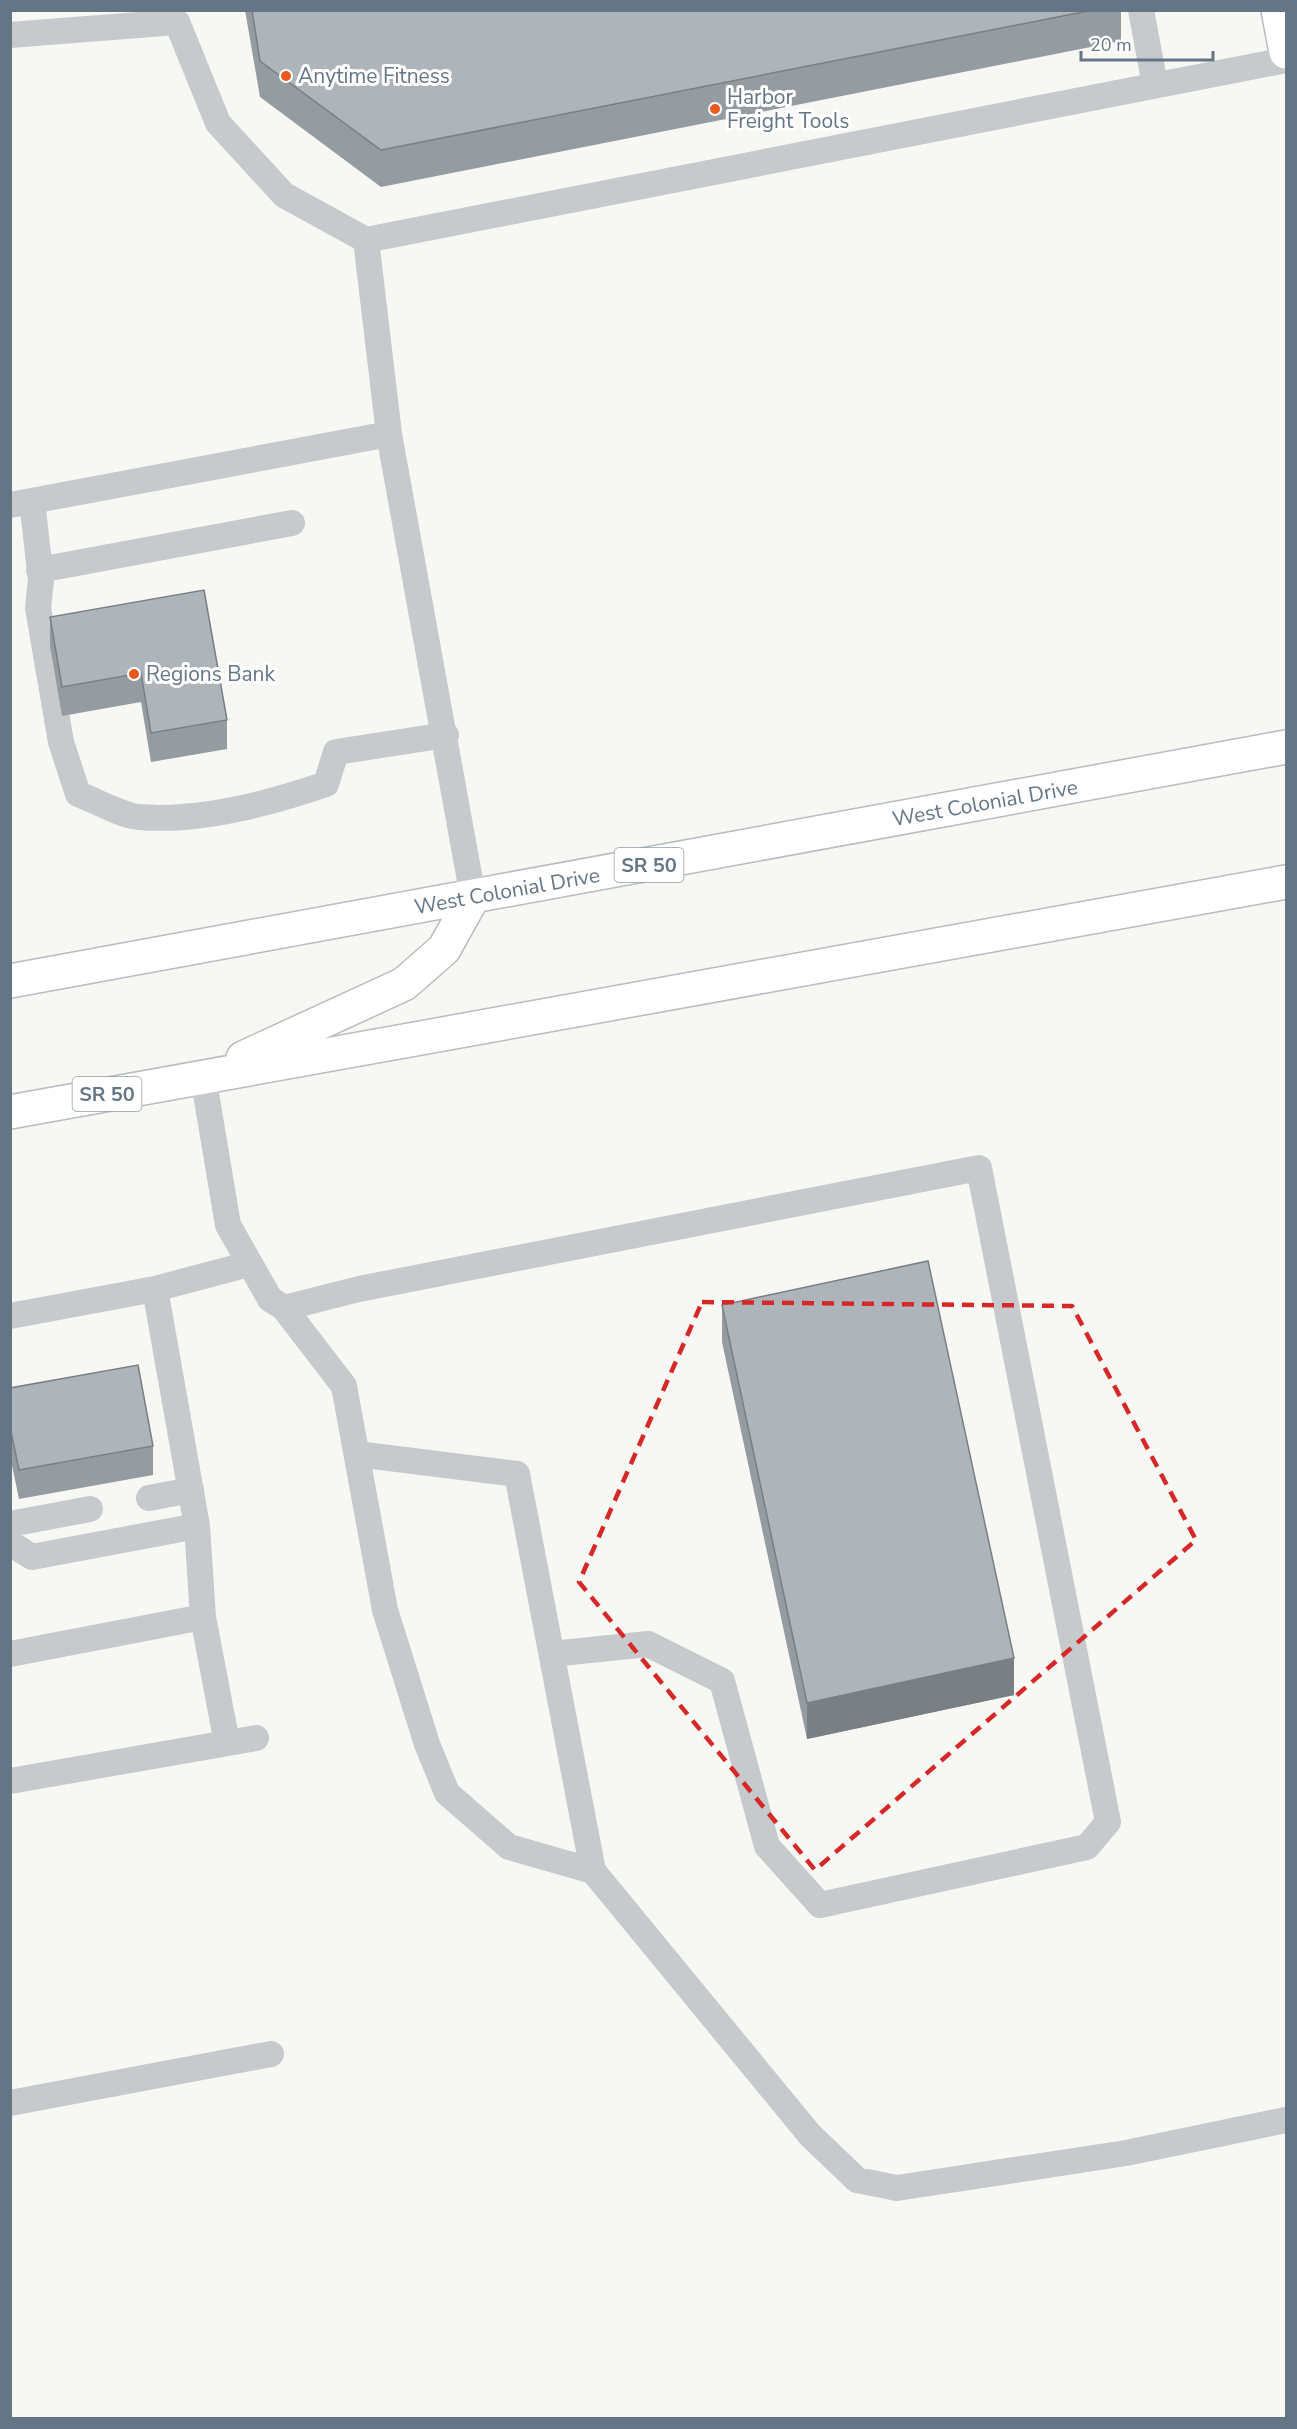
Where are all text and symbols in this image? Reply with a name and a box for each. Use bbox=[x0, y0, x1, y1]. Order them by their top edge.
scale bar bbox=[1081, 24, 1213, 62]
text: 20 m bbox=[1090, 33, 1132, 57]
place label: Anytime Fitness bbox=[298, 62, 450, 90]
marker: Anytime Fitness bbox=[279, 69, 293, 83]
place label: Harbor Freight Tools bbox=[727, 83, 849, 135]
marker: Harbor Freight Tools bbox=[708, 102, 722, 116]
place label: Regions Bank bbox=[146, 660, 276, 688]
marker: Regions Bank bbox=[127, 667, 141, 681]
street label: West Colonial Drive bbox=[890, 773, 1080, 833]
road number: SR 50 bbox=[614, 848, 684, 882]
street label: West Colonial Drive bbox=[412, 861, 602, 921]
road number: SR 50 bbox=[72, 1077, 142, 1111]

